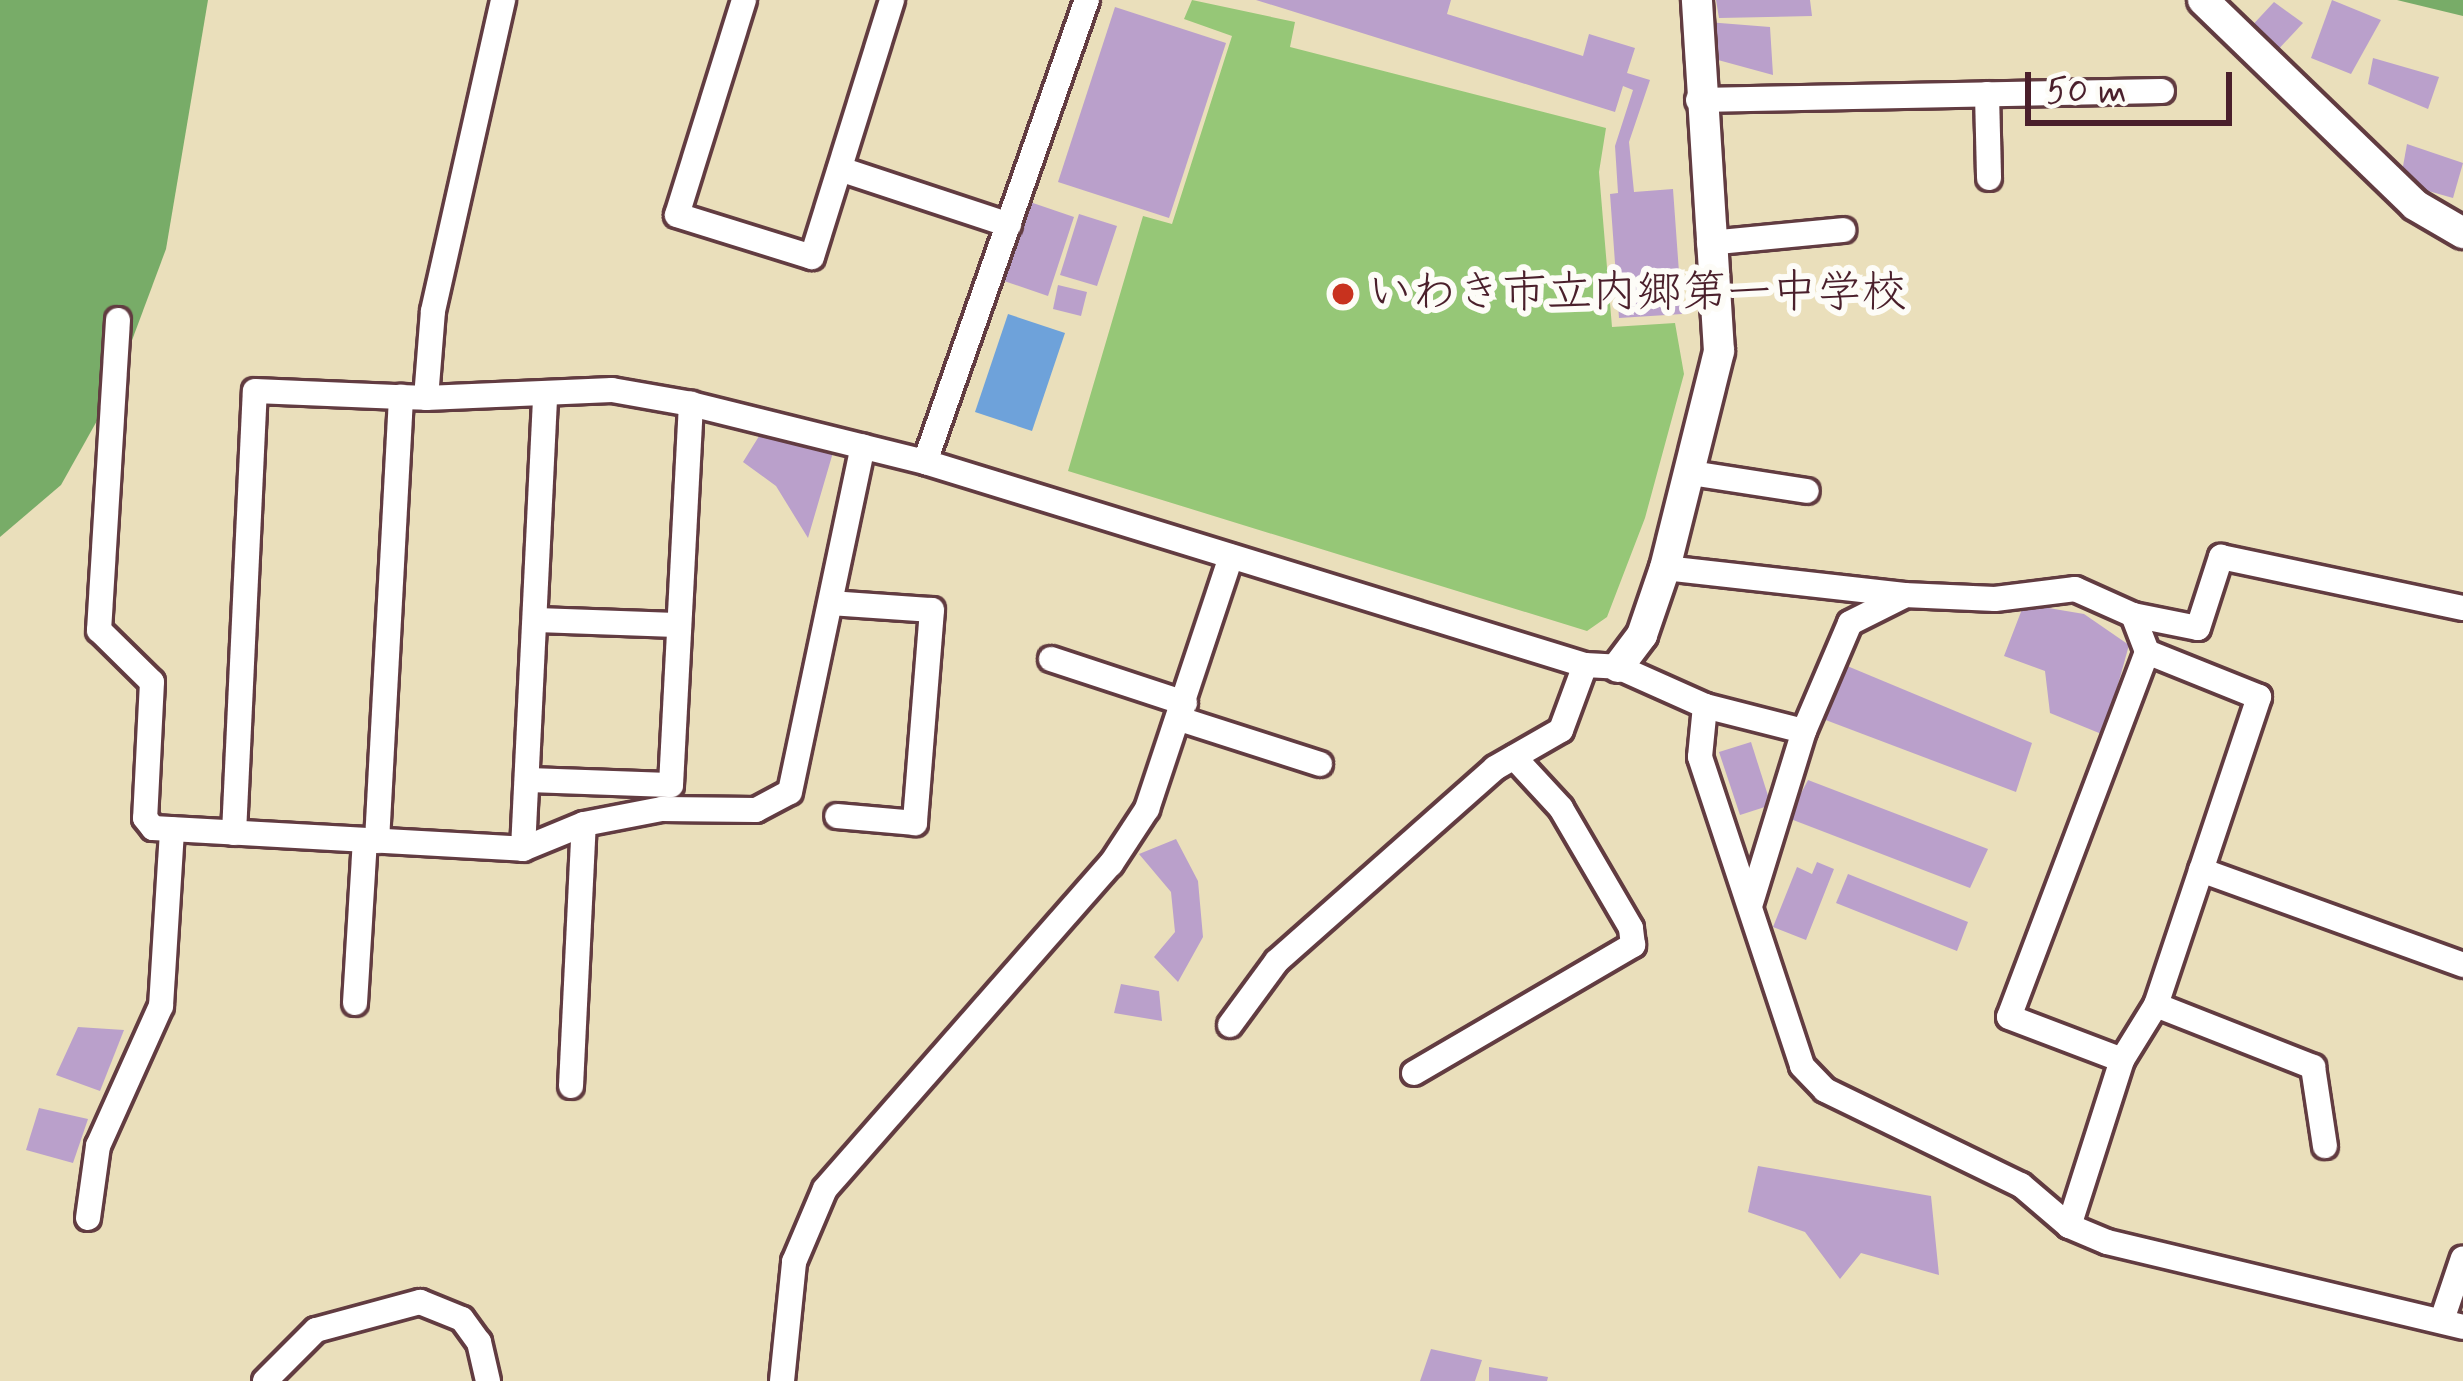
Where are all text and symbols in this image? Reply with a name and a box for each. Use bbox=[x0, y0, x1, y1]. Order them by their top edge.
scale bar bbox=[2031, 48, 2238, 122]
text: 50 m bbox=[2046, 69, 2127, 116]
place label: いわき市立内郷第一中学校 bbox=[1367, 267, 1907, 321]
marker: いわき市立内郷第一中学校 bbox=[1330, 281, 1356, 307]

